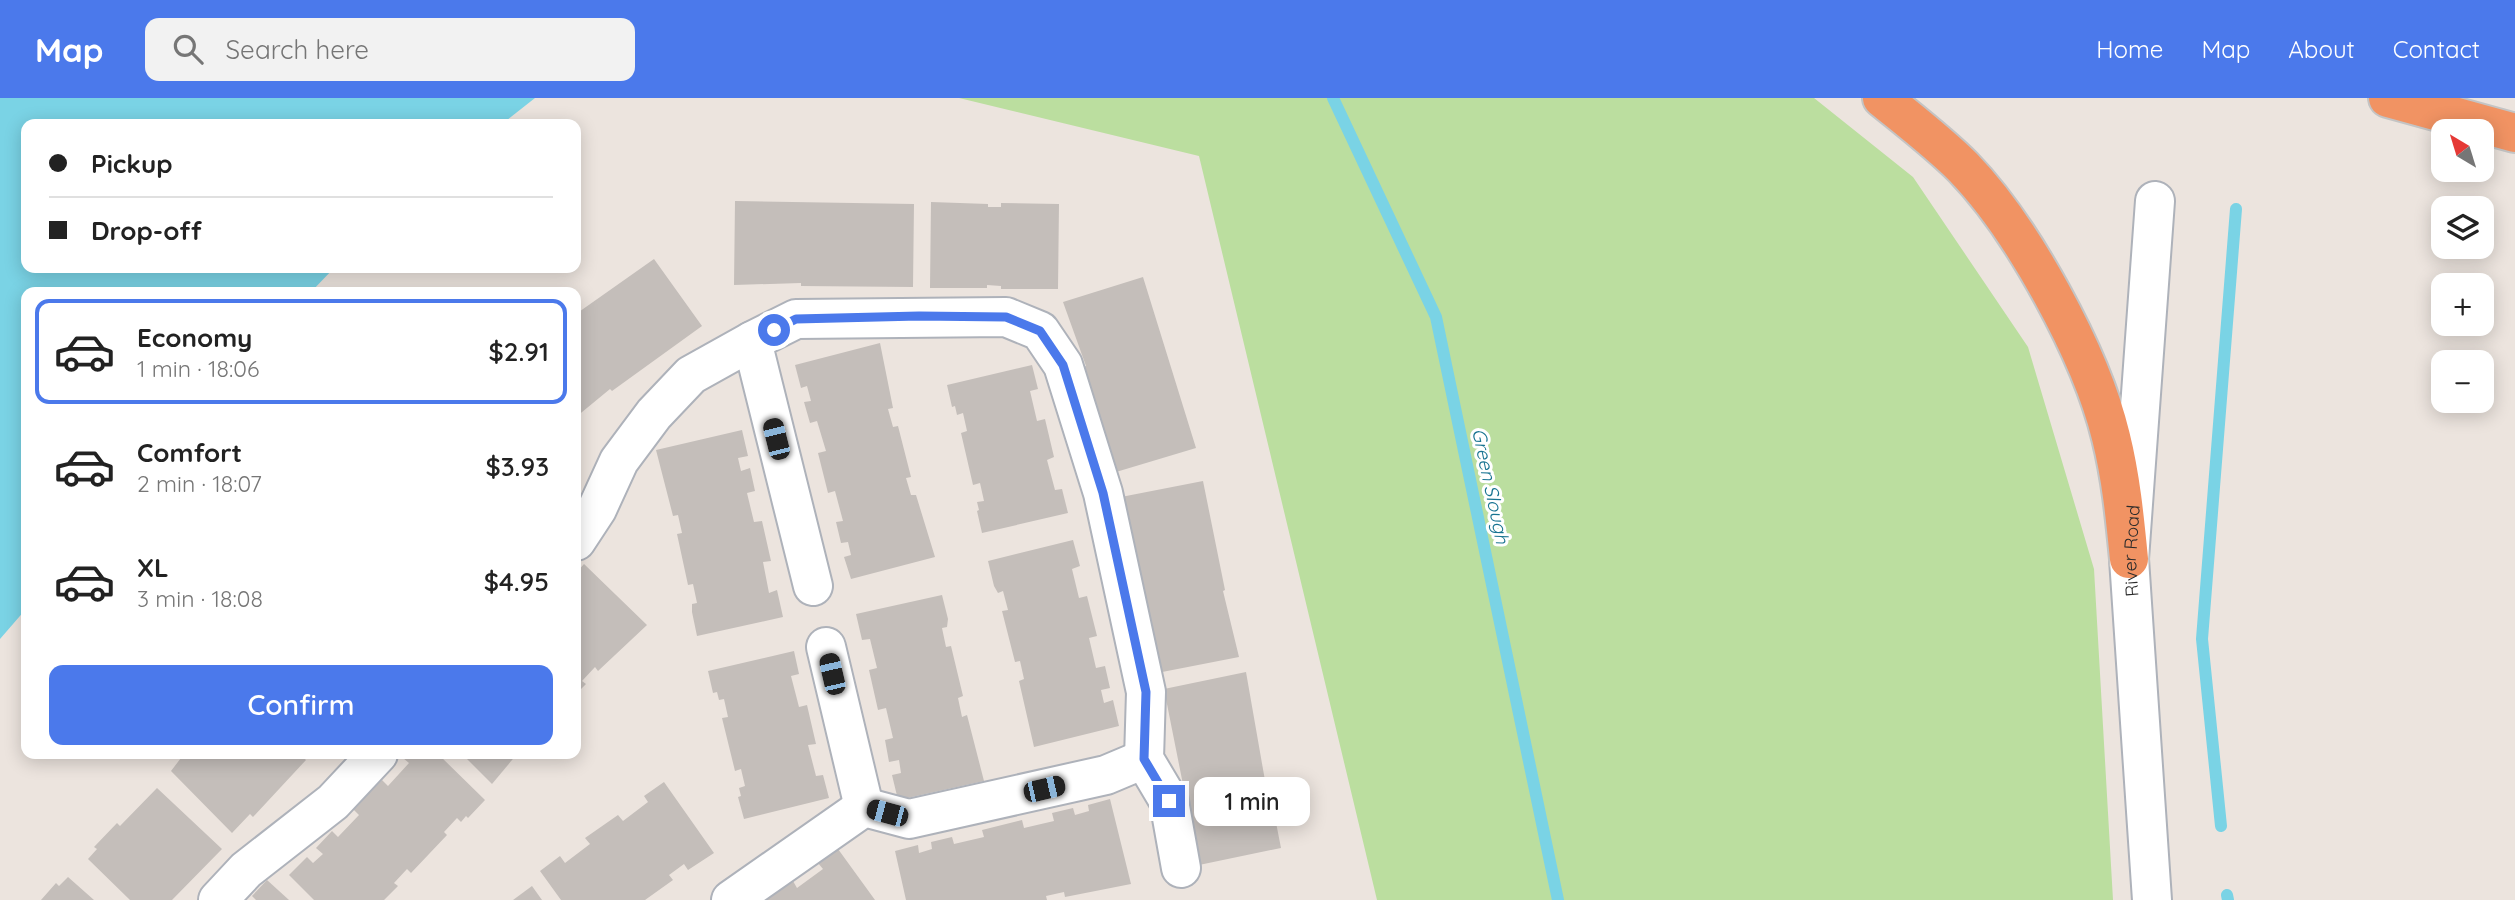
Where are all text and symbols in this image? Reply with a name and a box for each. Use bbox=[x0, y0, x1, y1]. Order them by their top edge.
search box bbox=[145, 18, 635, 81]
text: Map bbox=[35, 29, 103, 70]
icon: search bbox=[169, 30, 207, 68]
text: Search here bbox=[225, 33, 369, 66]
text: Home bbox=[2096, 34, 2163, 64]
text: Map bbox=[2201, 34, 2250, 64]
text: About bbox=[2288, 34, 2355, 64]
text: Contact bbox=[2393, 34, 2480, 64]
north arrow bbox=[2431, 119, 2494, 182]
map controls bbox=[2431, 119, 2494, 413]
text: Pickup bbox=[91, 147, 173, 180]
button: layers bbox=[2431, 196, 2494, 259]
text: Drop-off bbox=[91, 214, 202, 247]
button: + bbox=[2431, 273, 2494, 336]
route start bbox=[758, 314, 790, 346]
icon: car bbox=[53, 320, 116, 383]
text: Economy bbox=[137, 321, 252, 354]
text: $2.91 bbox=[489, 335, 549, 368]
button: − bbox=[2431, 350, 2494, 413]
text: 1 min · 18:06 bbox=[137, 354, 259, 383]
car bbox=[761, 416, 792, 462]
water label: Green Slough bbox=[1467, 426, 1515, 547]
icon: car bbox=[53, 435, 116, 498]
text: Comfort bbox=[137, 436, 242, 469]
text: $3.93 bbox=[486, 450, 549, 483]
text: 2 min · 18:07 bbox=[137, 469, 262, 498]
street label: River Road bbox=[2117, 504, 2144, 598]
icon: car bbox=[53, 550, 116, 613]
text: XL bbox=[137, 551, 169, 584]
text: $4.95 bbox=[484, 565, 549, 598]
text: 3 min · 18:08 bbox=[137, 584, 263, 613]
car bbox=[818, 651, 847, 697]
button: Confirm bbox=[49, 665, 553, 745]
car bbox=[1022, 774, 1067, 804]
callout: 1 min bbox=[1194, 776, 1309, 826]
route end bbox=[1153, 785, 1185, 817]
text: 1 min bbox=[1224, 787, 1280, 816]
car bbox=[864, 797, 911, 829]

